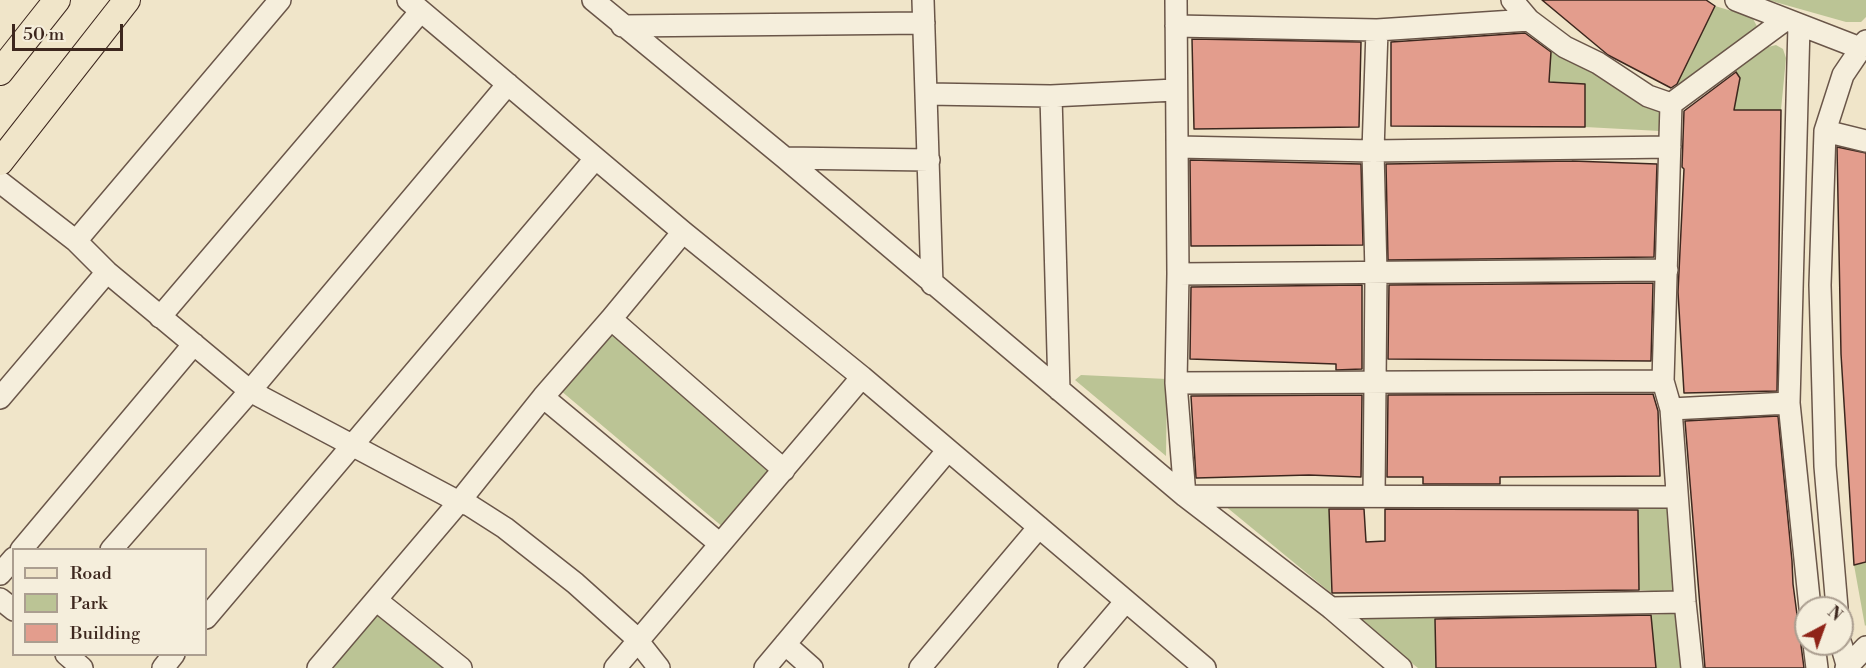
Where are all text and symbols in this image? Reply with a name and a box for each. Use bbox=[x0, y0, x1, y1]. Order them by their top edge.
scale bar bbox=[15, 12, 126, 50]
text: 50 m bbox=[23, 23, 64, 46]
legend bbox=[12, 548, 207, 656]
text: Road bbox=[70, 562, 112, 585]
text: Park bbox=[70, 592, 107, 615]
north arrow bbox=[1794, 596, 1854, 656]
text: N bbox=[1823, 602, 1846, 626]
text: Building bbox=[70, 622, 140, 645]

